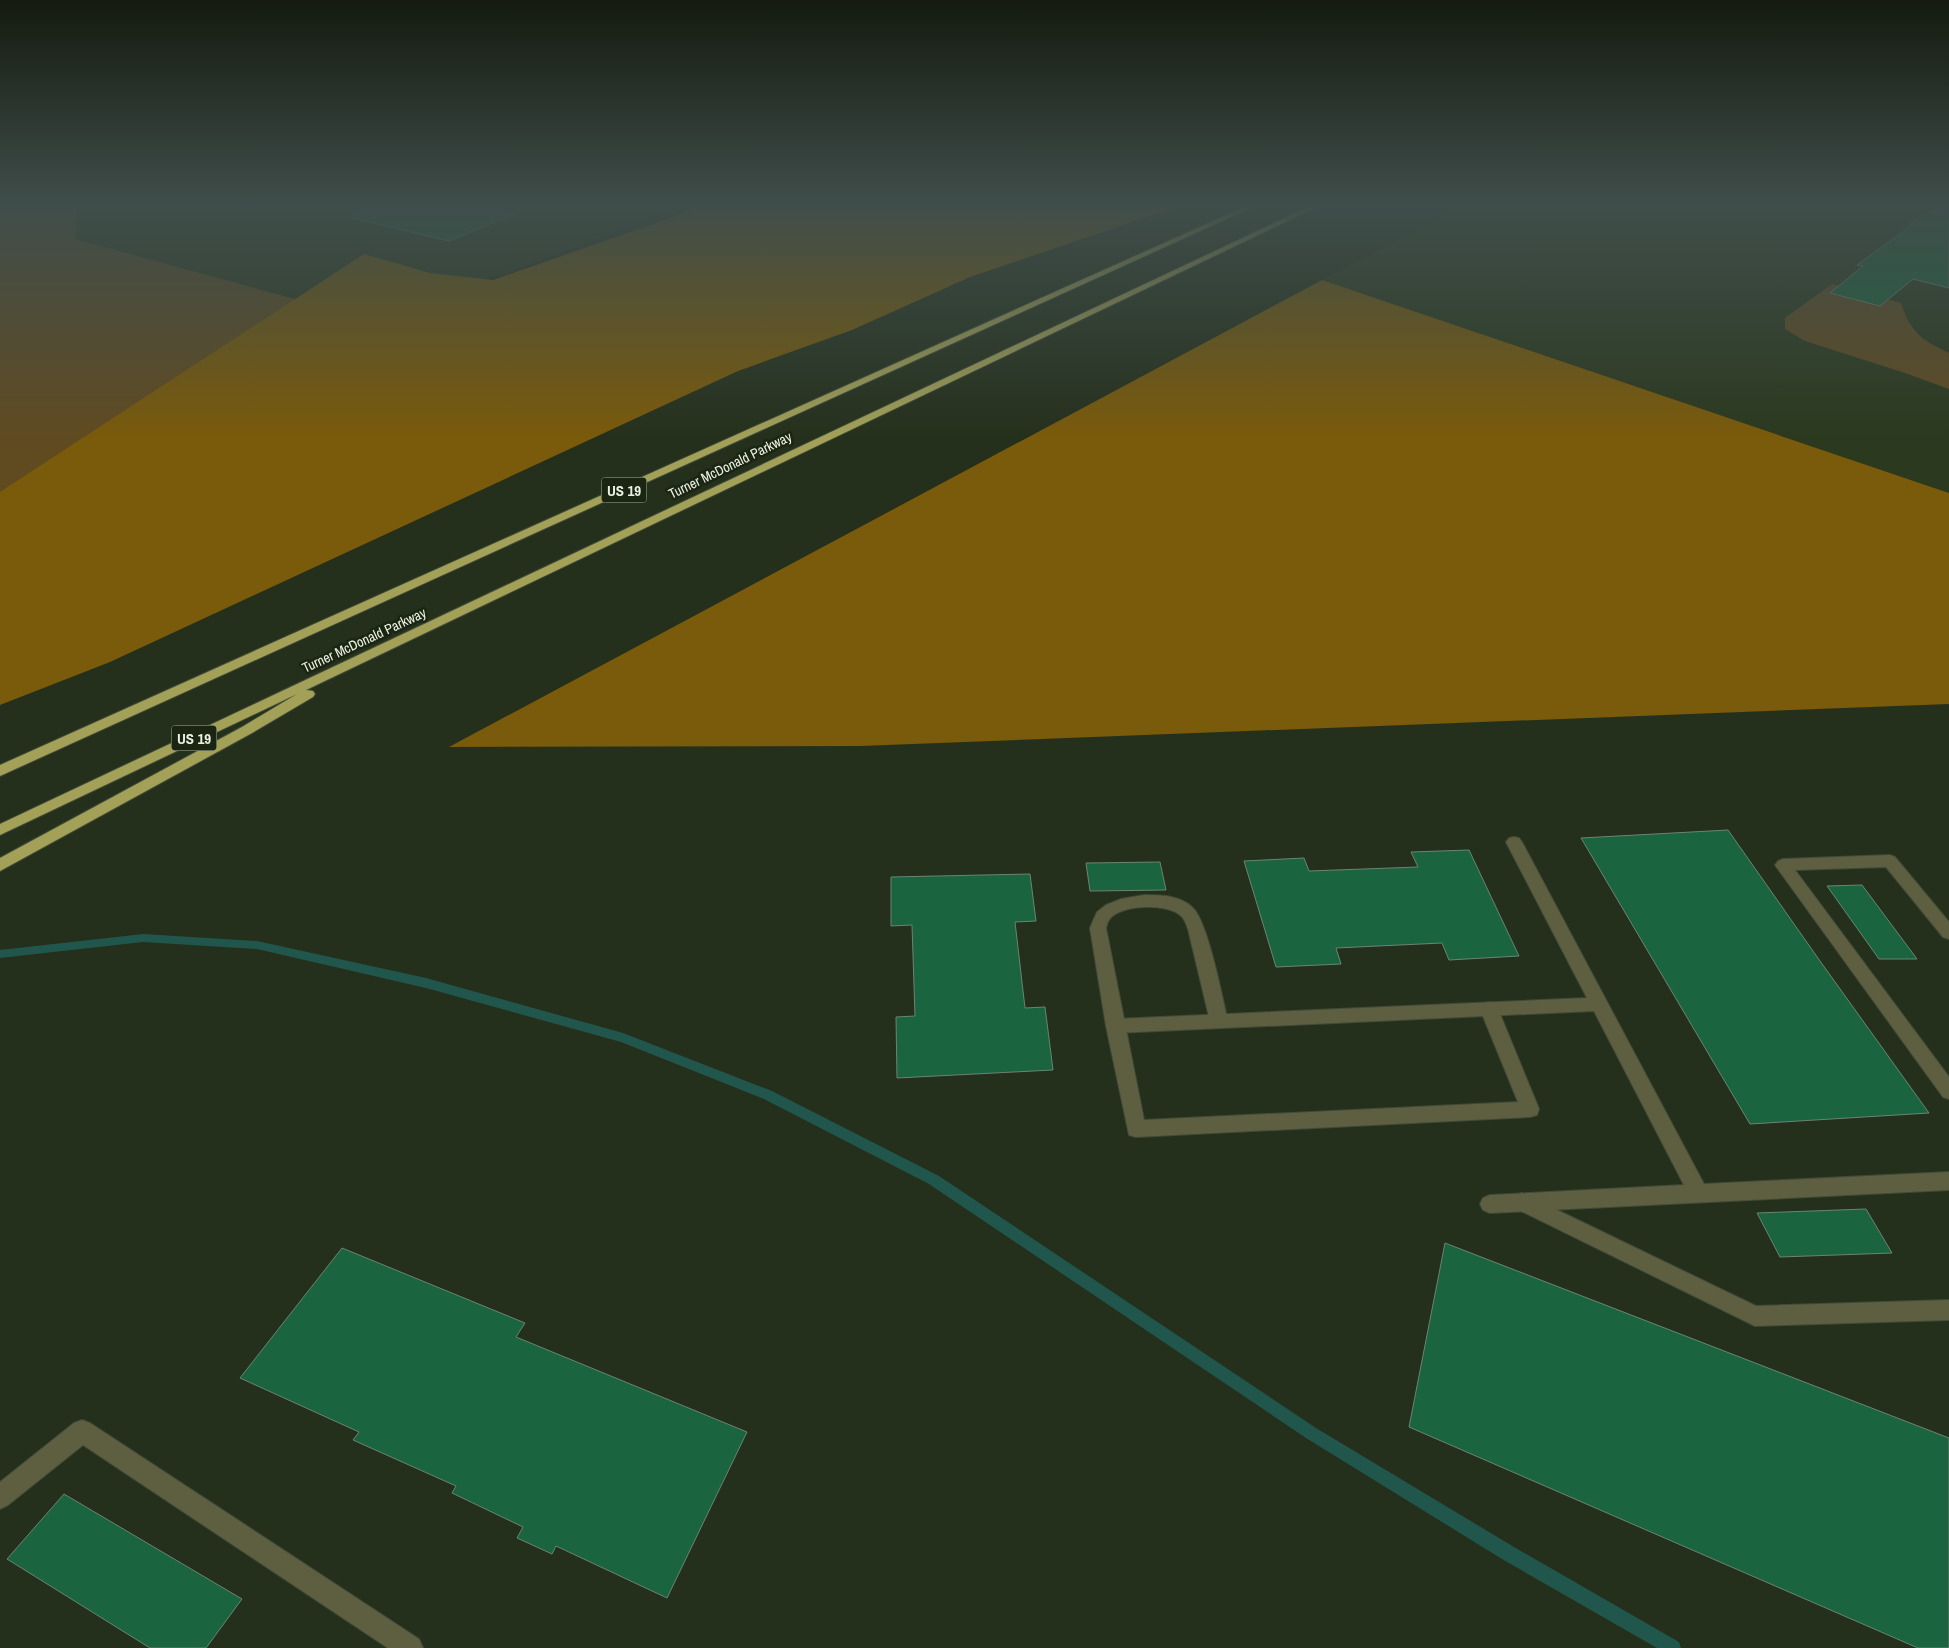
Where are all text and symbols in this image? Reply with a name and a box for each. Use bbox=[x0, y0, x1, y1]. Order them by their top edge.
street label: Turner McDonald Parkway bbox=[665, 427, 795, 503]
road number: US 19 bbox=[602, 478, 646, 502]
street label: Turner McDonald Parkway bbox=[299, 603, 429, 677]
road number: US 19 bbox=[172, 726, 216, 750]

